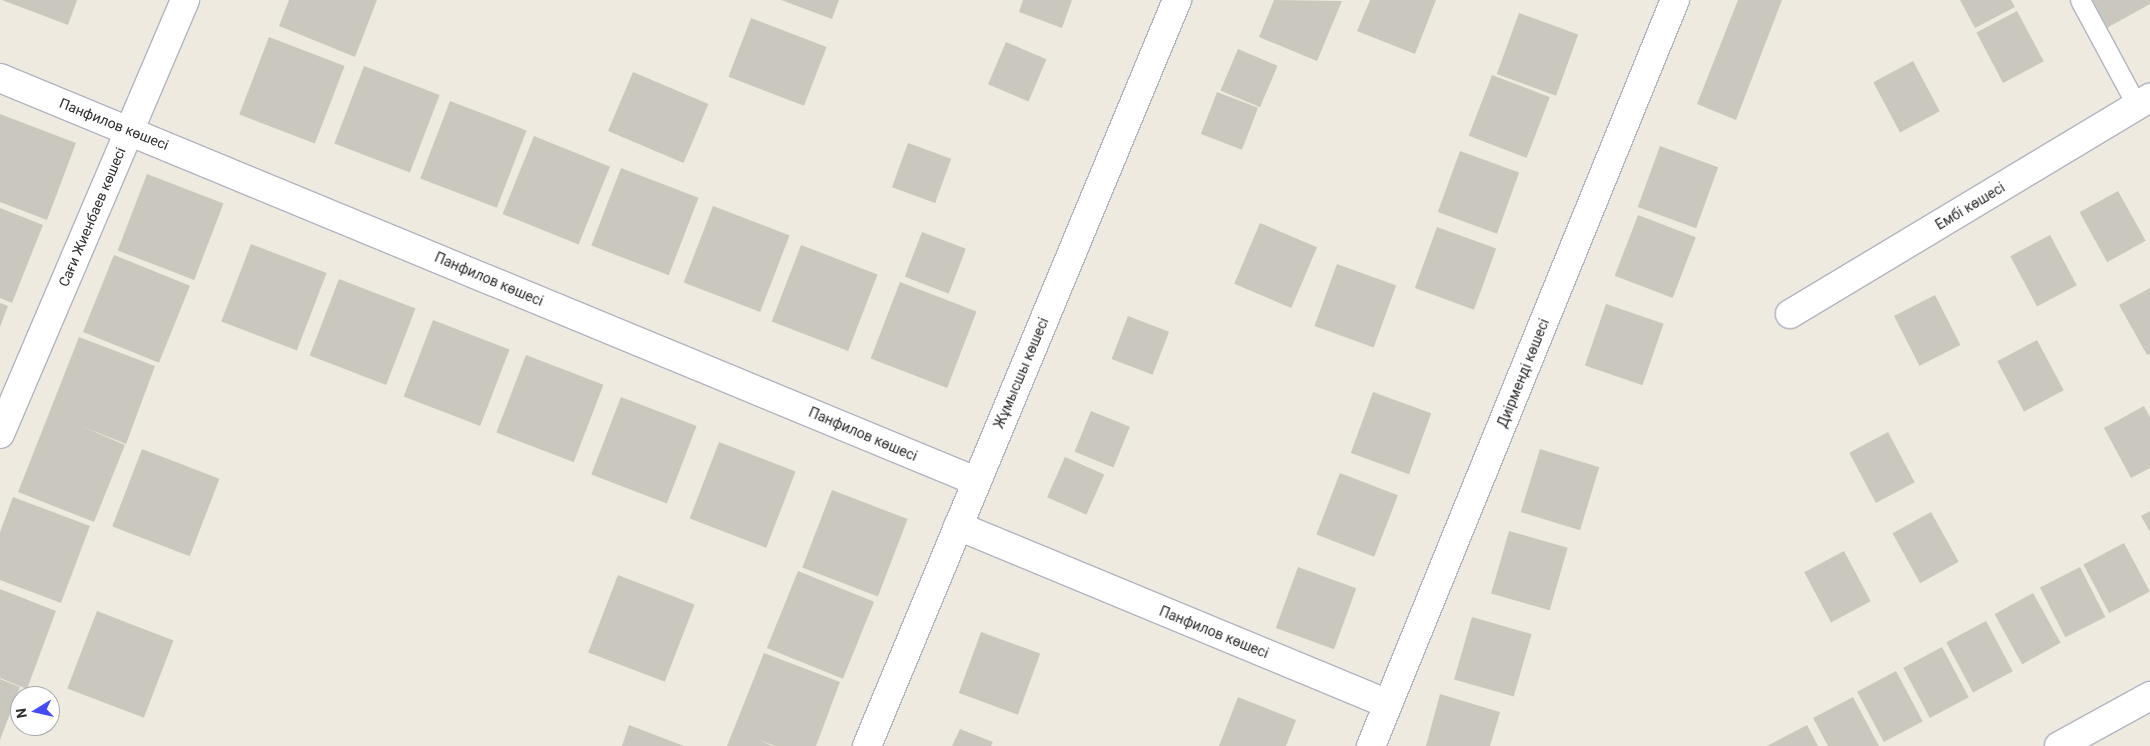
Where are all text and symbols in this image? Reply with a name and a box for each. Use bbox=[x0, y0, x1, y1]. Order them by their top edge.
street label: Панфилов көшесі bbox=[57, 94, 171, 154]
street label: Сағи Жиенбаев көшесі bbox=[55, 145, 129, 289]
street label: Ембі көшесі bbox=[1932, 179, 2008, 233]
street label: Панфилов көшесі bbox=[432, 249, 546, 309]
street label: Жұмысшы көшесі bbox=[990, 315, 1052, 431]
street label: Диірменді көшесі bbox=[1493, 316, 1553, 430]
street label: Панфилов көшесі bbox=[806, 404, 920, 464]
street label: Панфилов көшесі bbox=[1157, 602, 1271, 662]
north arrow bbox=[10, 686, 60, 736]
text: N bbox=[12, 707, 30, 719]

